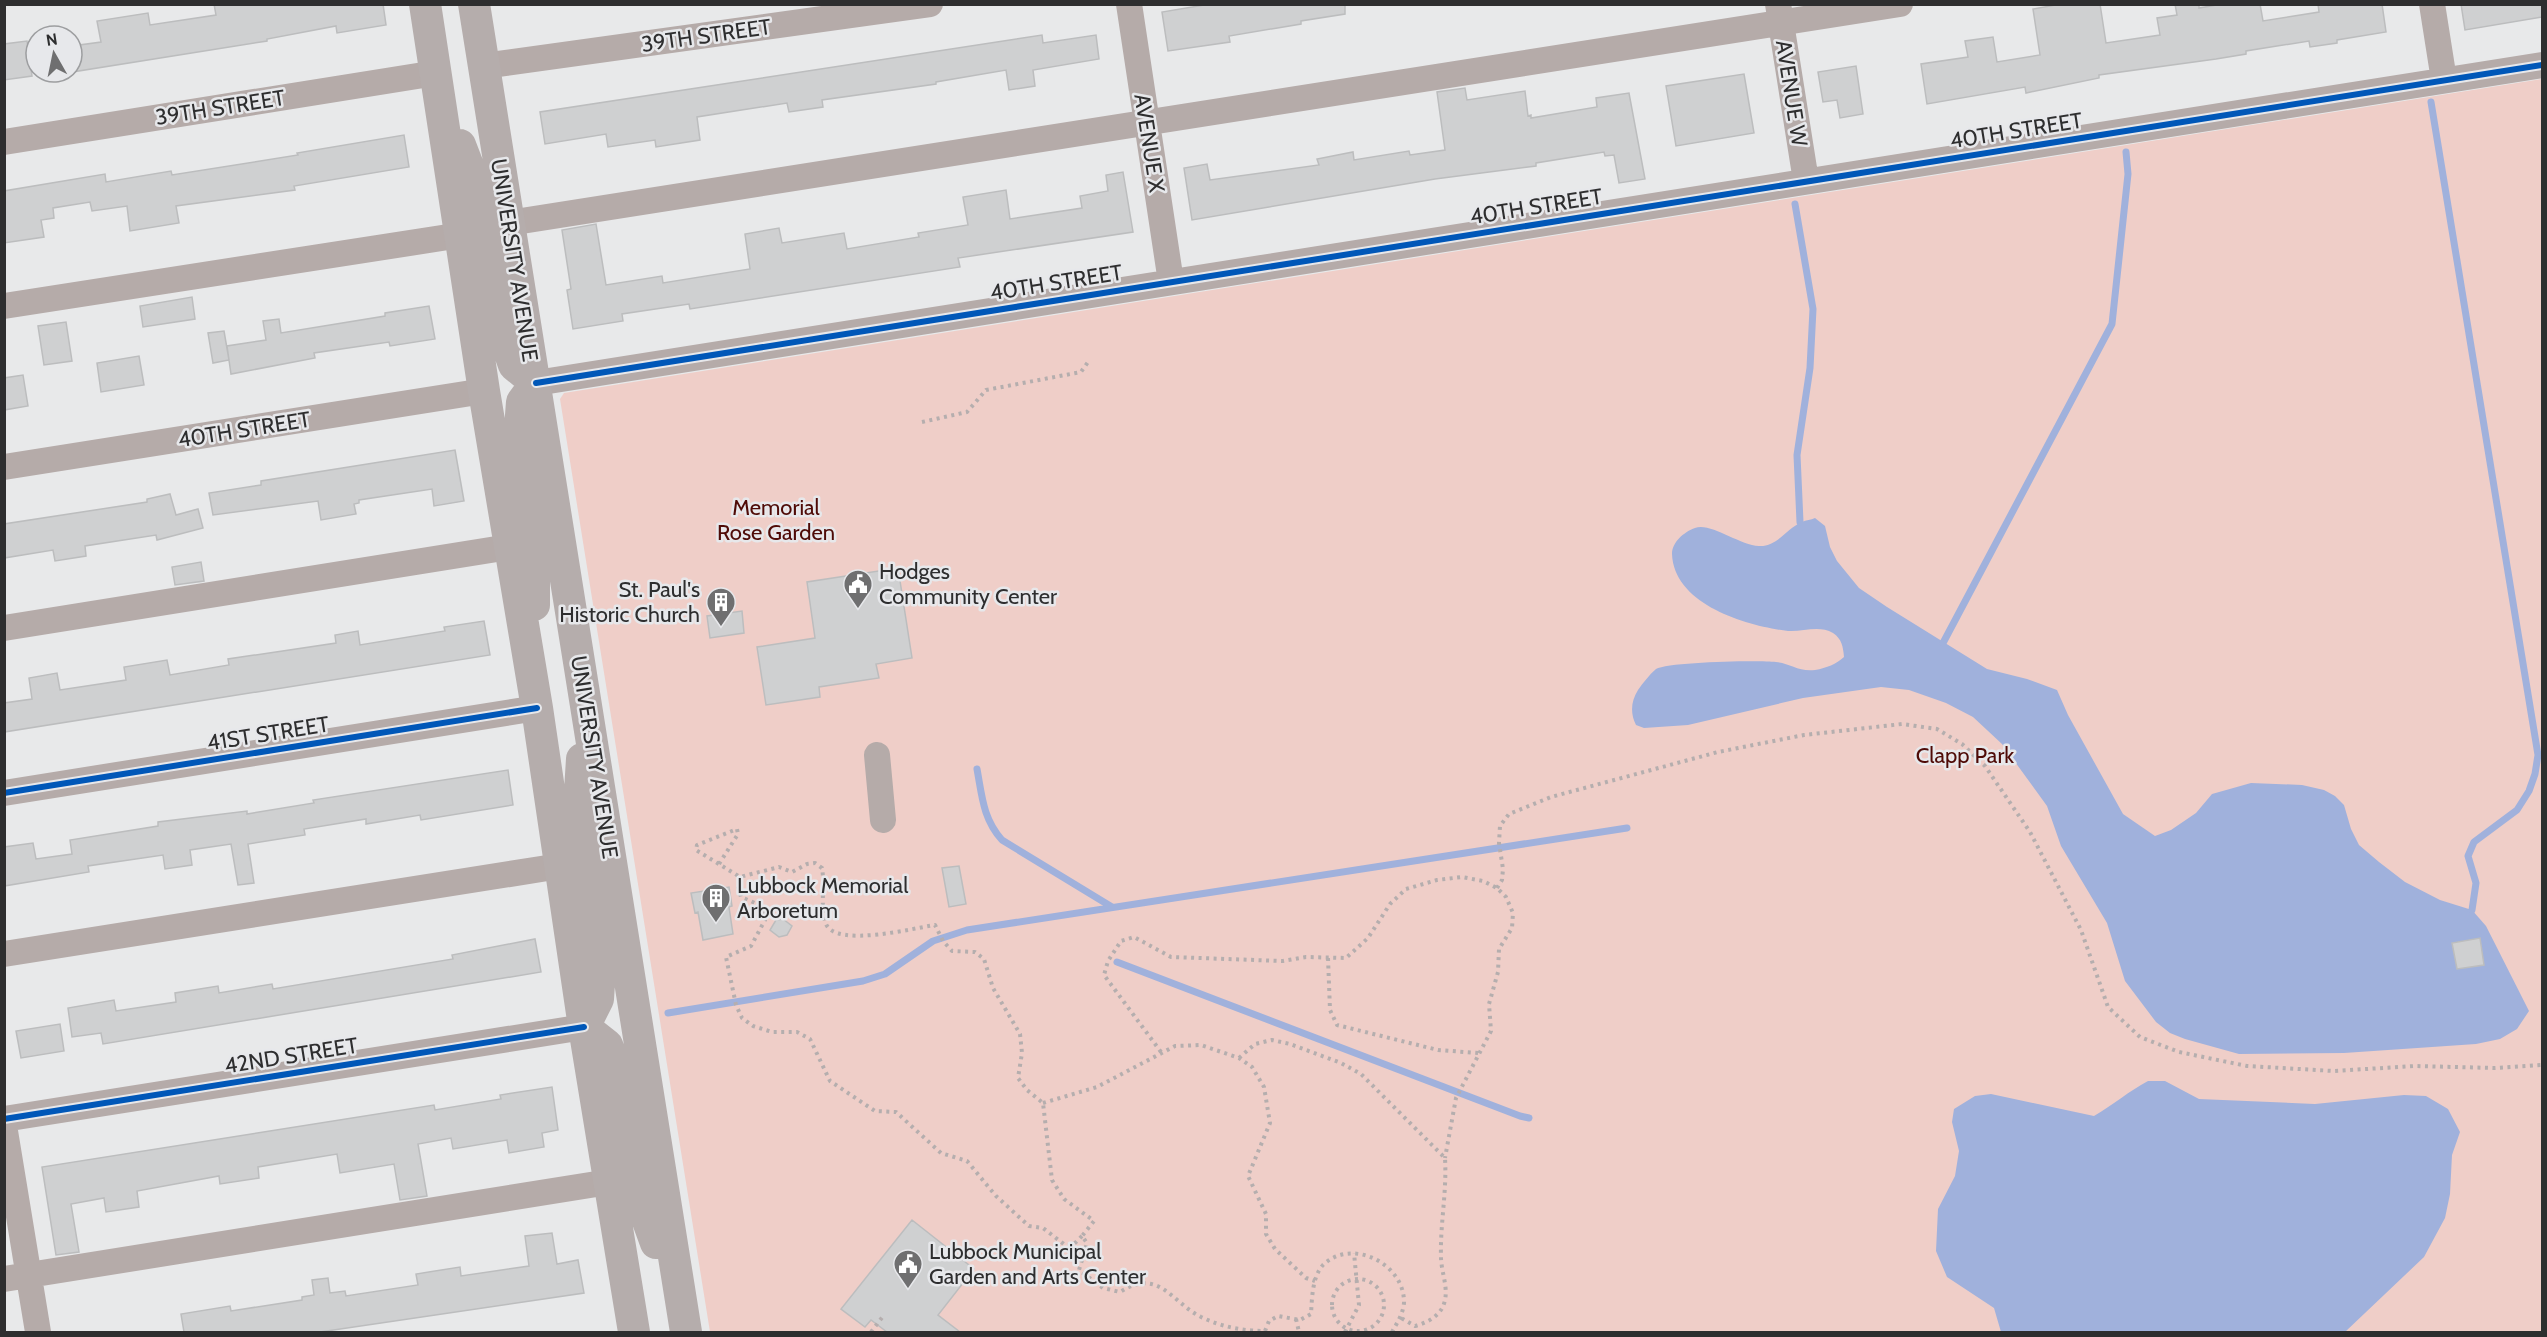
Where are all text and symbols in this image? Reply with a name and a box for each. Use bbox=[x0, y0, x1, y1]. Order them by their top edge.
street label: 39TH STREET bbox=[640, 13, 773, 58]
north arrow bbox=[24, 24, 84, 84]
text: N bbox=[45, 29, 59, 50]
street label: AVENUE W bbox=[1770, 38, 1813, 148]
street label: 39TH STREET bbox=[153, 84, 287, 131]
street label: AVENUE X bbox=[1128, 92, 1171, 194]
street label: 40TH STREET bbox=[1948, 107, 2085, 154]
street label: UNIVERSITY AVENUE bbox=[485, 157, 544, 364]
street label: 40TH STREET bbox=[1468, 183, 1605, 230]
street label: 40TH STREET bbox=[988, 259, 1125, 306]
street label: 40TH STREET bbox=[176, 406, 313, 453]
park label: Memorial Rose Garden bbox=[717, 494, 835, 546]
place label: Hodges Community Center bbox=[879, 558, 1057, 610]
public building icon: Hodges Community Center bbox=[842, 568, 874, 610]
place label: St. Paul's Historic Church bbox=[559, 576, 700, 628]
building icon: St. Paul's Historic Church bbox=[705, 586, 737, 628]
street label: UNIVERSITY AVENUE bbox=[565, 654, 624, 861]
street label: 41ST STREET bbox=[205, 710, 331, 756]
park label: Clapp Park bbox=[1916, 742, 2014, 769]
place label: Lubbock Memorial Arboretum bbox=[737, 872, 909, 924]
building icon: Lubbock Memorial Arboretum bbox=[700, 882, 732, 924]
street label: 42ND STREET bbox=[222, 1032, 360, 1079]
place label: Lubbock Municipal Garden and Arts Center bbox=[929, 1238, 1146, 1290]
public building icon: Lubbock Municipal Garden and Arts Center bbox=[892, 1248, 924, 1290]

